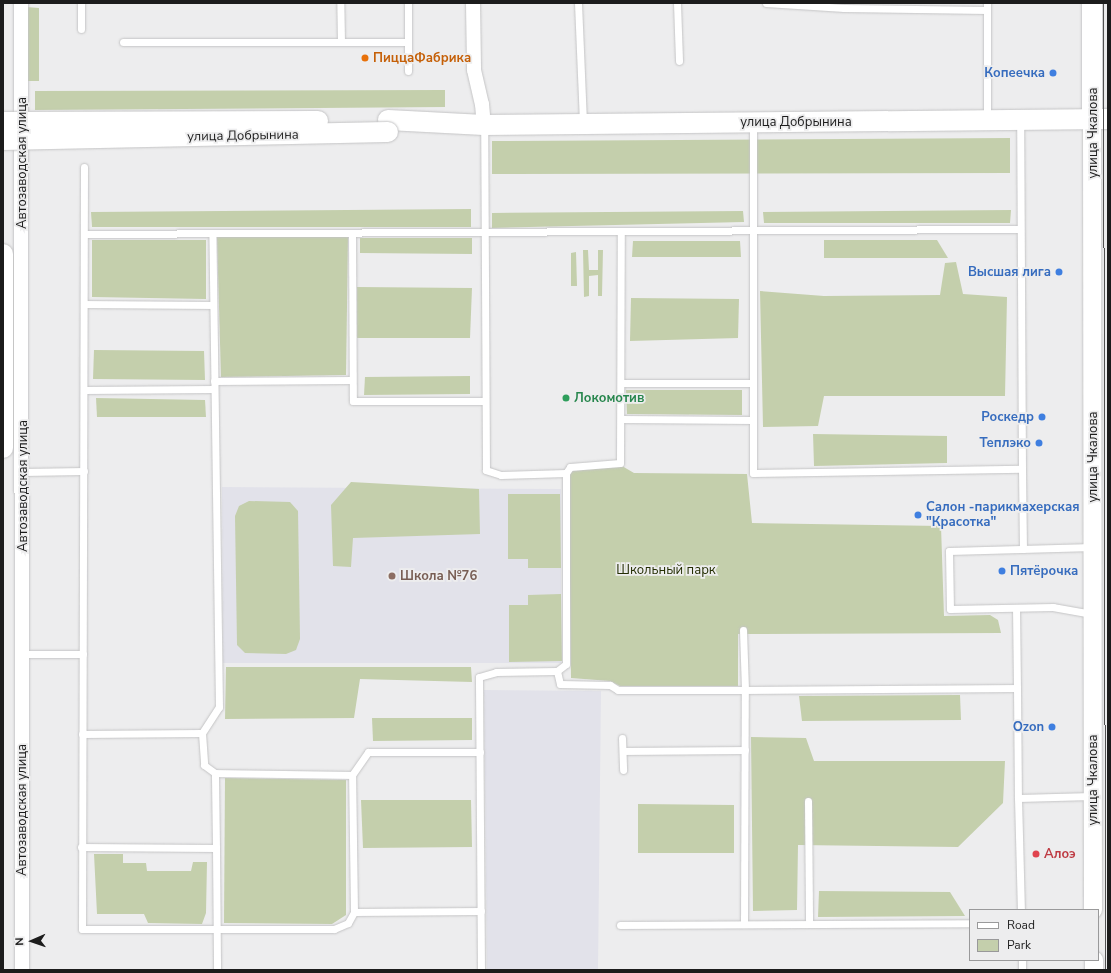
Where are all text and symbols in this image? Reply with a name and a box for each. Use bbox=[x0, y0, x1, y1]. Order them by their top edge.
place label: ПиццаФабрика bbox=[373, 50, 471, 66]
marker: ПиццаФабрика bbox=[360, 53, 370, 63]
place label: Копеечка bbox=[984, 65, 1045, 81]
marker: Копеечка bbox=[1048, 68, 1058, 78]
street label: улица Чкалова bbox=[1085, 87, 1101, 179]
street label: Автозаводская улица bbox=[14, 97, 30, 229]
street label: улица Добрынина bbox=[740, 114, 852, 130]
street label: улица Добрынина bbox=[187, 127, 299, 145]
place label: Высшая лига bbox=[968, 264, 1051, 280]
marker: Высшая лига bbox=[1054, 267, 1064, 277]
place label: Локомотив bbox=[574, 390, 644, 406]
marker: Локомотив bbox=[561, 393, 571, 403]
place label: Роскедр bbox=[981, 409, 1034, 425]
street label: улица Чкалова bbox=[1085, 411, 1101, 503]
marker: Роскедр bbox=[1037, 412, 1047, 422]
street label: Автозаводская улица bbox=[15, 420, 31, 552]
place label: Теплэко bbox=[979, 435, 1031, 451]
marker: Теплэко bbox=[1034, 438, 1044, 448]
place label: Салон -парикмахерская "Красотка" bbox=[926, 500, 1079, 531]
marker: Салон -парикмахерская "Красотка" bbox=[913, 510, 923, 520]
park label: Школьный парк bbox=[616, 562, 716, 578]
place label: Пятёрочка bbox=[1010, 563, 1078, 579]
marker: Пятёрочка bbox=[997, 566, 1007, 576]
place label: Школа №76 bbox=[400, 568, 477, 584]
marker: Школа №76 bbox=[387, 571, 397, 581]
place label: Ozon bbox=[1013, 719, 1044, 735]
marker: Ozon bbox=[1047, 722, 1057, 732]
street label: улица Чкалова bbox=[1085, 734, 1101, 826]
street label: Автозаводская улица bbox=[14, 744, 30, 876]
place label: Алоэ bbox=[1044, 846, 1076, 862]
marker: Алоэ bbox=[1031, 849, 1041, 859]
legend bbox=[969, 909, 1099, 961]
text: Road bbox=[1007, 917, 1035, 933]
north arrow bbox=[12, 921, 52, 961]
text: N bbox=[12, 937, 27, 946]
text: Park bbox=[1007, 937, 1031, 953]

